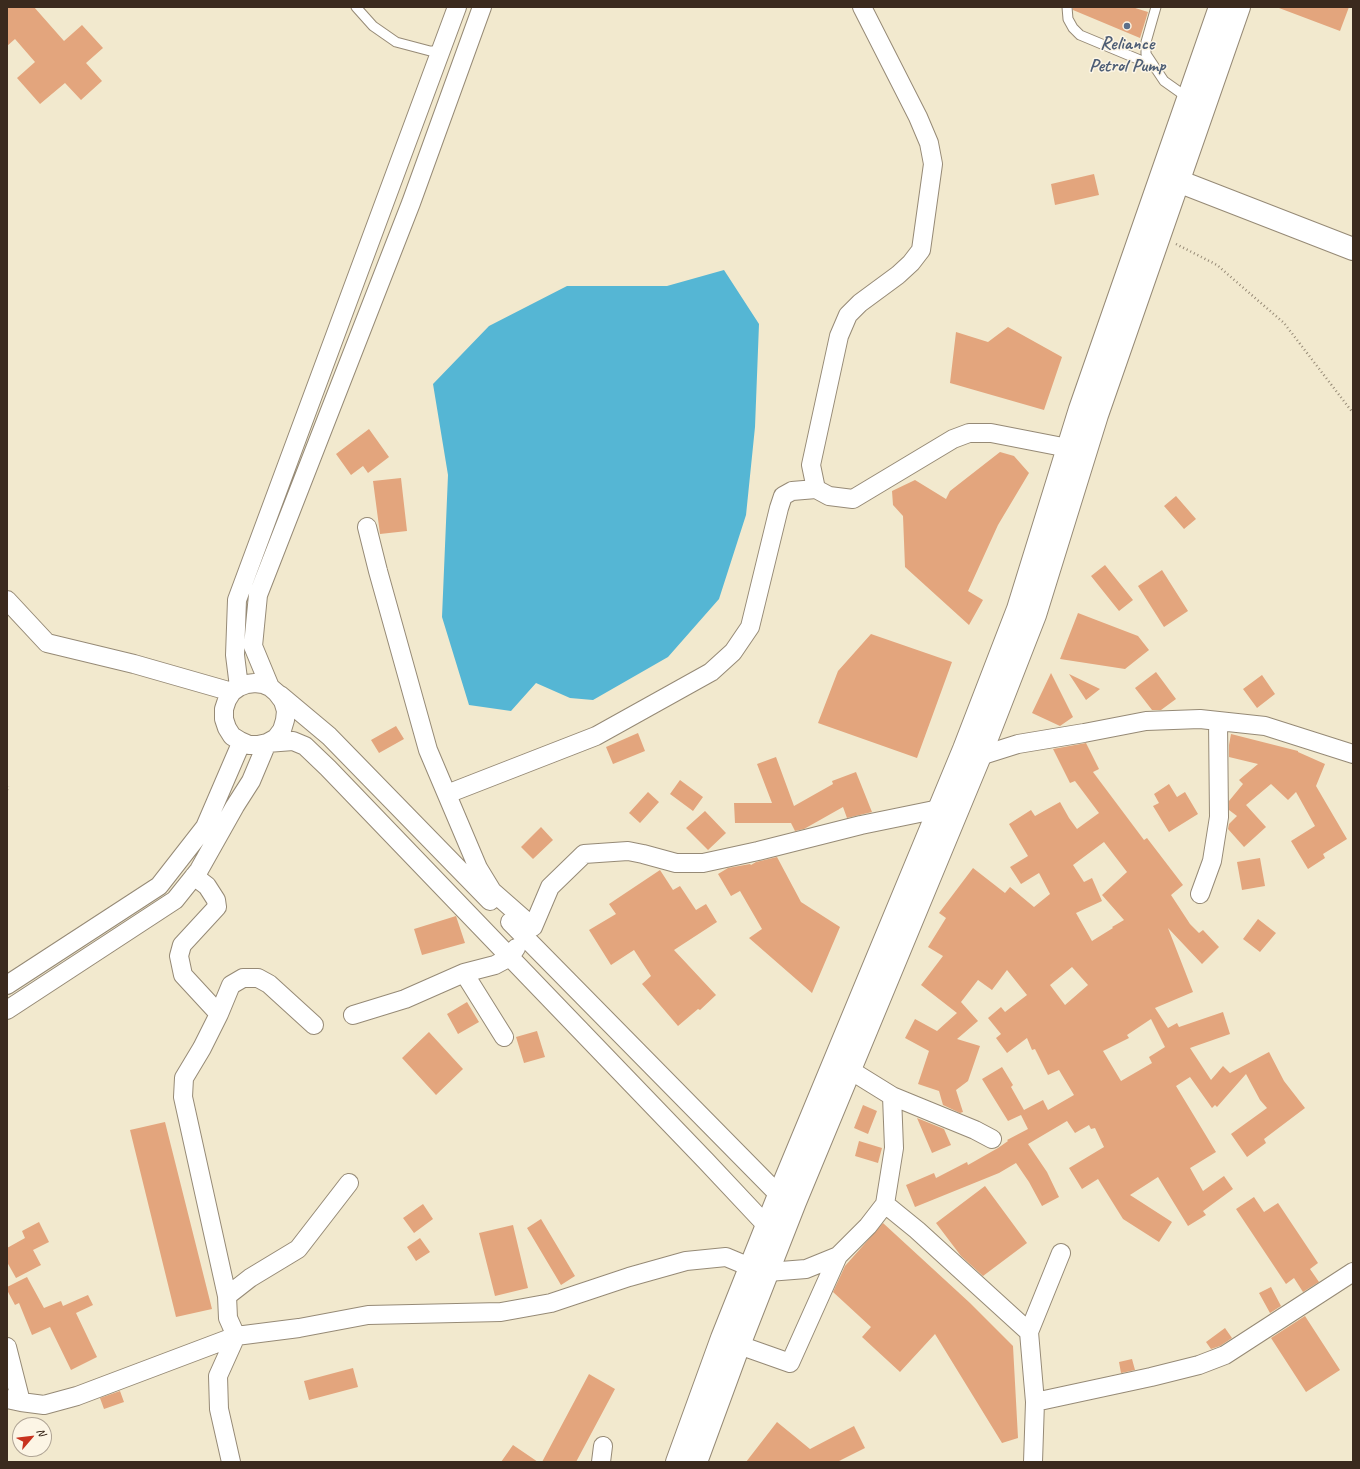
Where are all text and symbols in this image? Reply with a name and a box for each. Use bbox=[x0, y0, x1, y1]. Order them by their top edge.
marker: Reliance Petrol Pump bbox=[1122, 21, 1132, 31]
place label: Reliance Petrol Pump bbox=[1089, 33, 1165, 77]
north arrow bbox=[12, 1417, 52, 1457]
text: N bbox=[34, 1426, 49, 1438]

